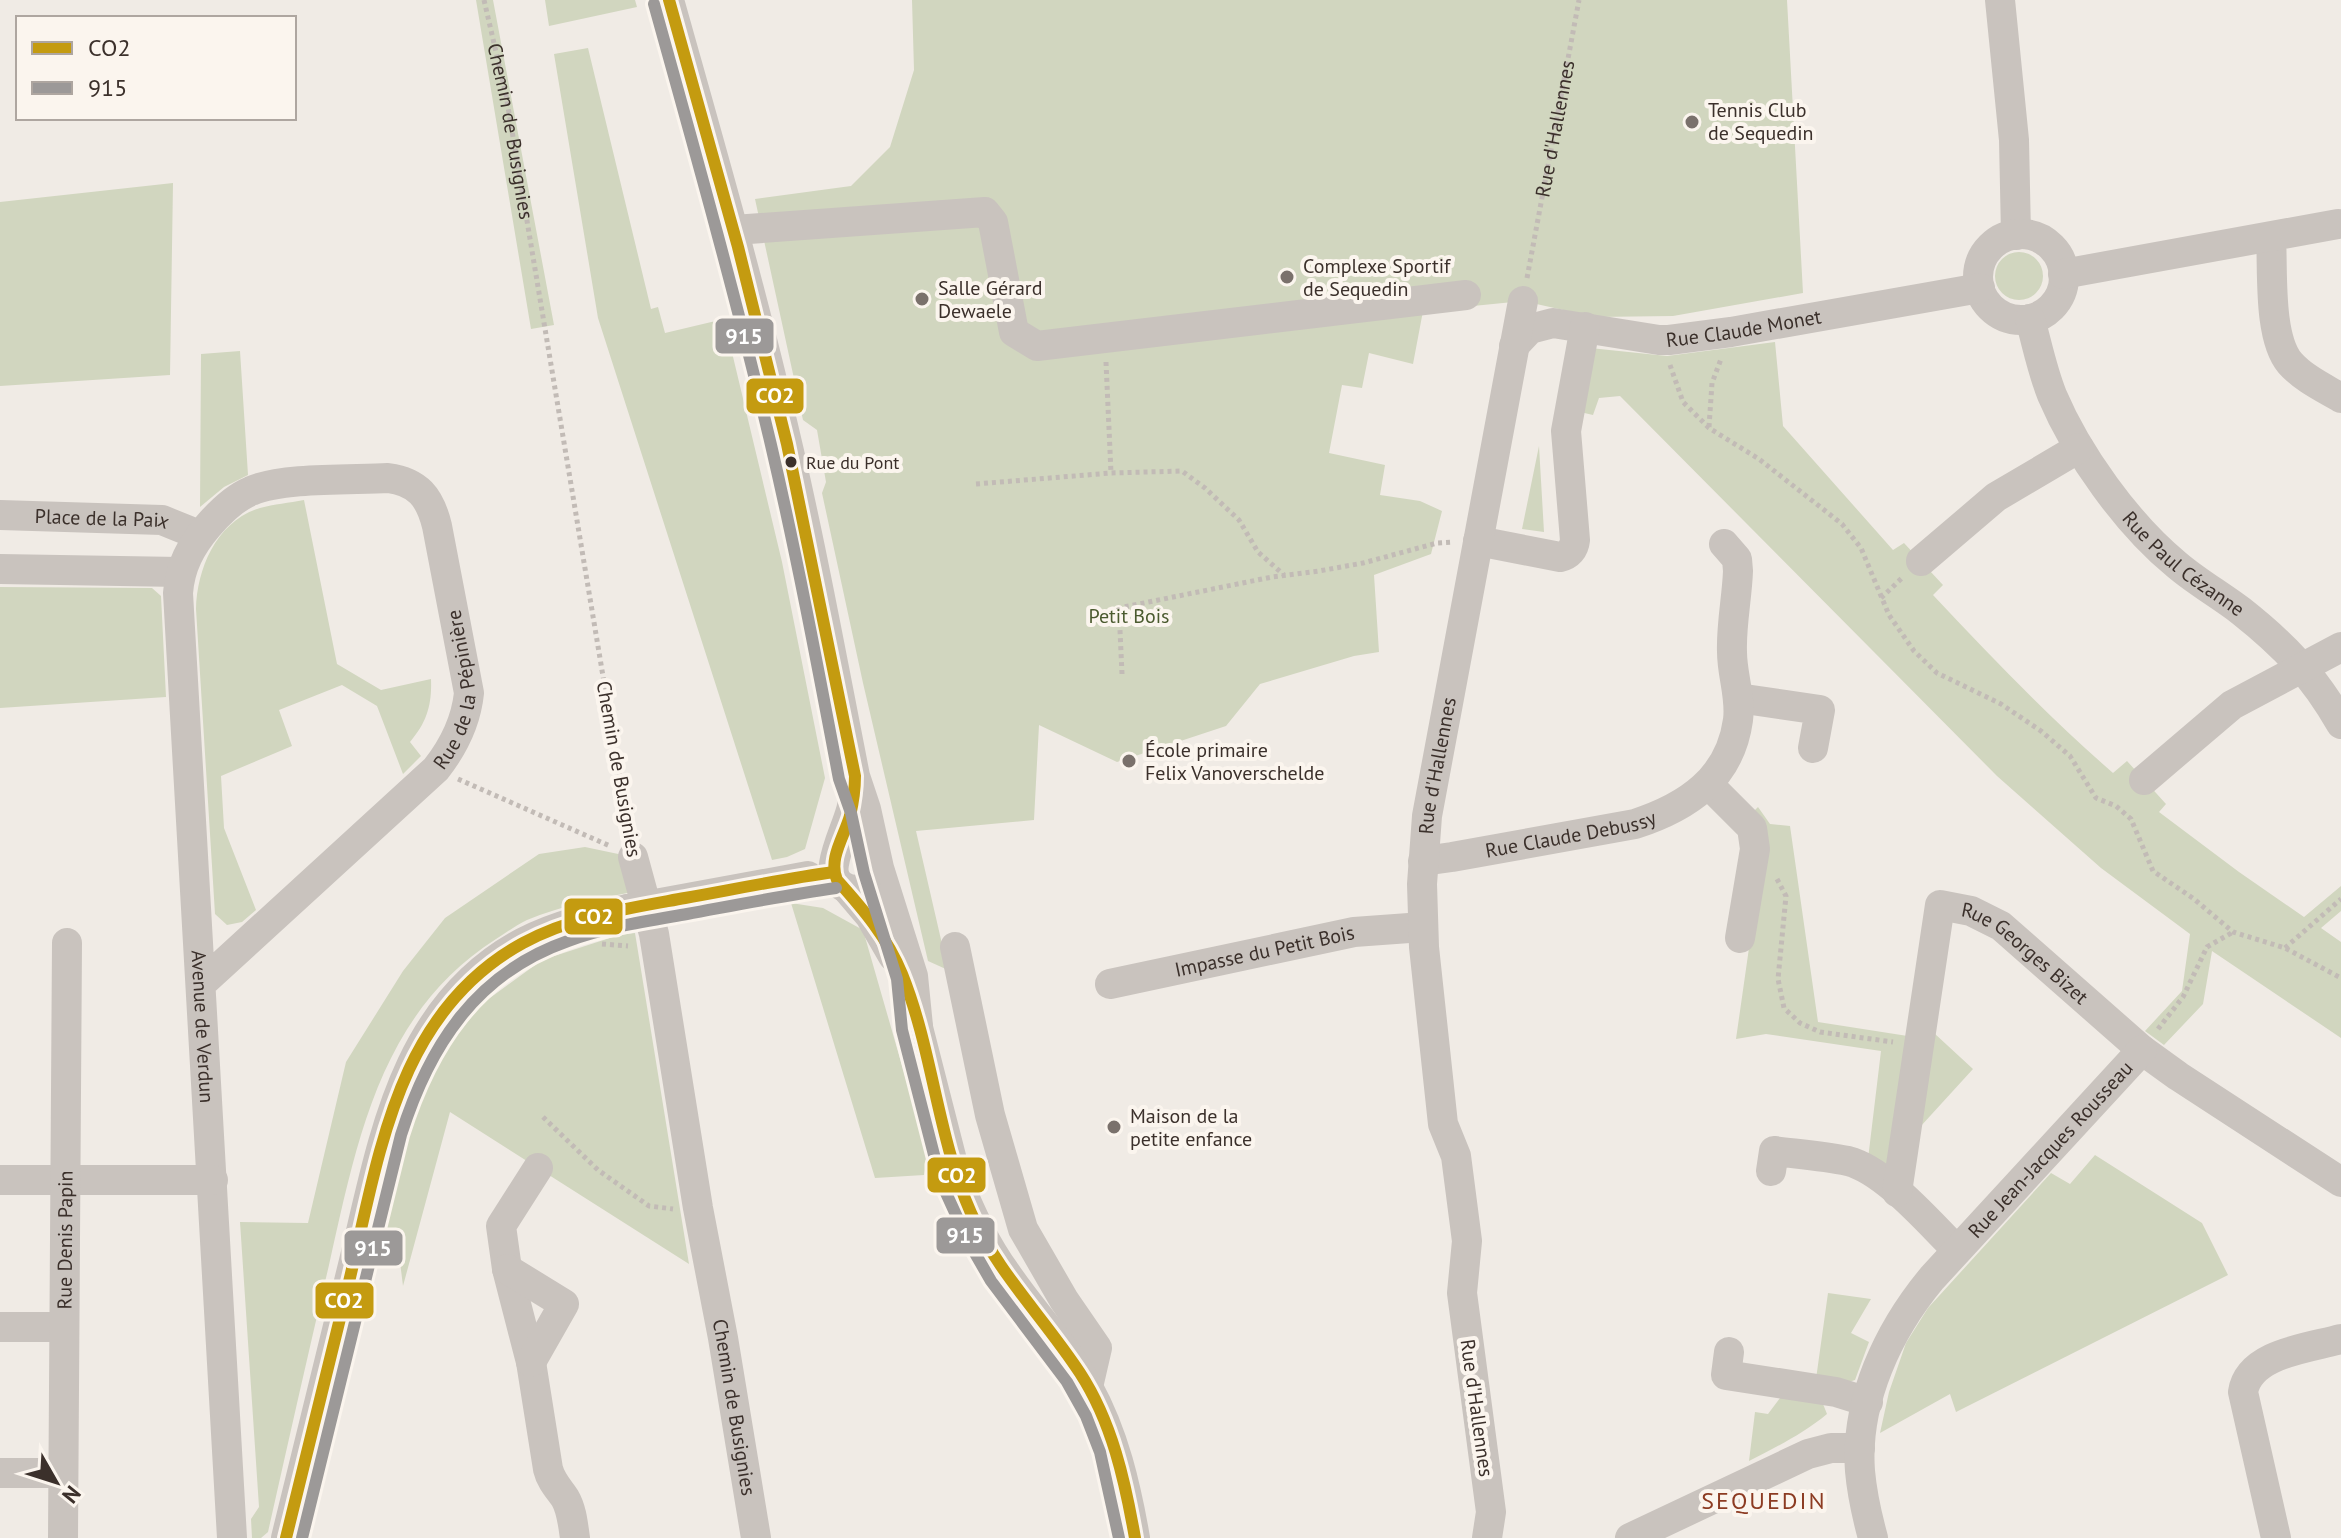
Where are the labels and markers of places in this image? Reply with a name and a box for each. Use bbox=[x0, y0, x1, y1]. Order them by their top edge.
place label: Tennis Club de Sequedin bbox=[1708, 97, 1814, 146]
marker: Tennis Club de Sequedin bbox=[1683, 113, 1701, 131]
place label: Complexe Sportif de Sequedin bbox=[1303, 253, 1452, 302]
marker: Complexe Sportif de Sequedin bbox=[1278, 268, 1296, 286]
place label: Salle Gérard Dewaele bbox=[938, 275, 1042, 324]
marker: Salle Gérard Dewaele bbox=[913, 290, 931, 308]
place label: Rue du Pont bbox=[806, 451, 899, 474]
marker: Rue du Pont bbox=[783, 454, 799, 470]
place label: École primaire Felix Vanoverschelde bbox=[1145, 737, 1325, 786]
marker: École primaire Felix Vanoverschelde bbox=[1120, 752, 1138, 770]
place label: Maison de la petite enfance bbox=[1130, 1103, 1252, 1152]
marker: Maison de la petite enfance bbox=[1105, 1118, 1123, 1136]

